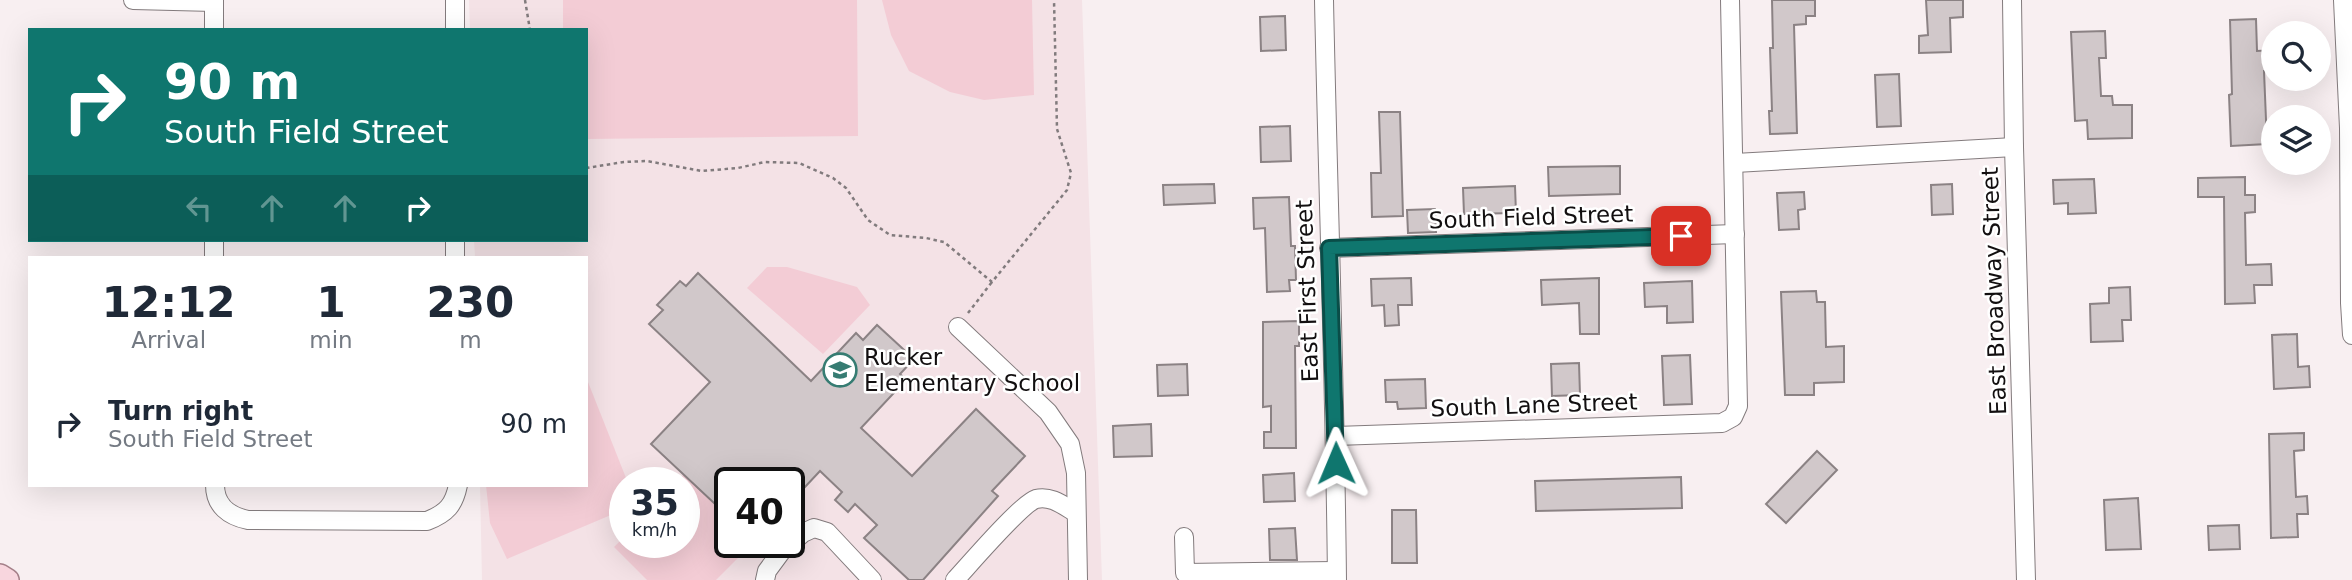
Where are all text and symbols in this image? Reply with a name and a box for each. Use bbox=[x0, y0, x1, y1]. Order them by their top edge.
map controls bbox=[2261, 21, 2331, 175]
button: search bbox=[2261, 21, 2331, 91]
text: 90 m bbox=[164, 54, 300, 111]
icon: right bbox=[49, 56, 140, 147]
button: layers bbox=[2261, 105, 2331, 175]
text: South Field Street bbox=[164, 113, 448, 151]
street label: East Broadway Street bbox=[1977, 167, 2011, 415]
icon: left bbox=[180, 189, 218, 227]
icon: ahead bbox=[253, 189, 291, 227]
icon: ahead bbox=[326, 189, 364, 227]
icon: right bbox=[399, 189, 437, 227]
street label: East First Street bbox=[1291, 199, 1323, 383]
street label: South Field Street bbox=[1428, 200, 1634, 234]
pin bbox=[1651, 206, 1711, 266]
icon: arrive bbox=[1662, 217, 1700, 255]
text: 12:12 bbox=[102, 278, 236, 327]
text: 1 bbox=[316, 278, 346, 327]
text: 230 bbox=[427, 278, 514, 327]
text: Arrival bbox=[131, 327, 206, 353]
text: min bbox=[309, 327, 353, 353]
text: m bbox=[459, 327, 482, 353]
place label: Rucker Elementary School bbox=[864, 344, 1080, 396]
school or university icon: Rucker Elementary School bbox=[821, 351, 859, 389]
street label: South Lane Street bbox=[1430, 388, 1638, 422]
text: Turn right bbox=[108, 396, 253, 426]
icon: right bbox=[49, 405, 87, 443]
text: 90 m bbox=[500, 409, 567, 439]
text: South Field Street bbox=[108, 426, 312, 452]
position arrow bbox=[1299, 426, 1373, 500]
speed limit sign: 40 bbox=[714, 467, 805, 558]
text: 35 bbox=[630, 483, 679, 523]
text: km/h bbox=[632, 519, 677, 540]

